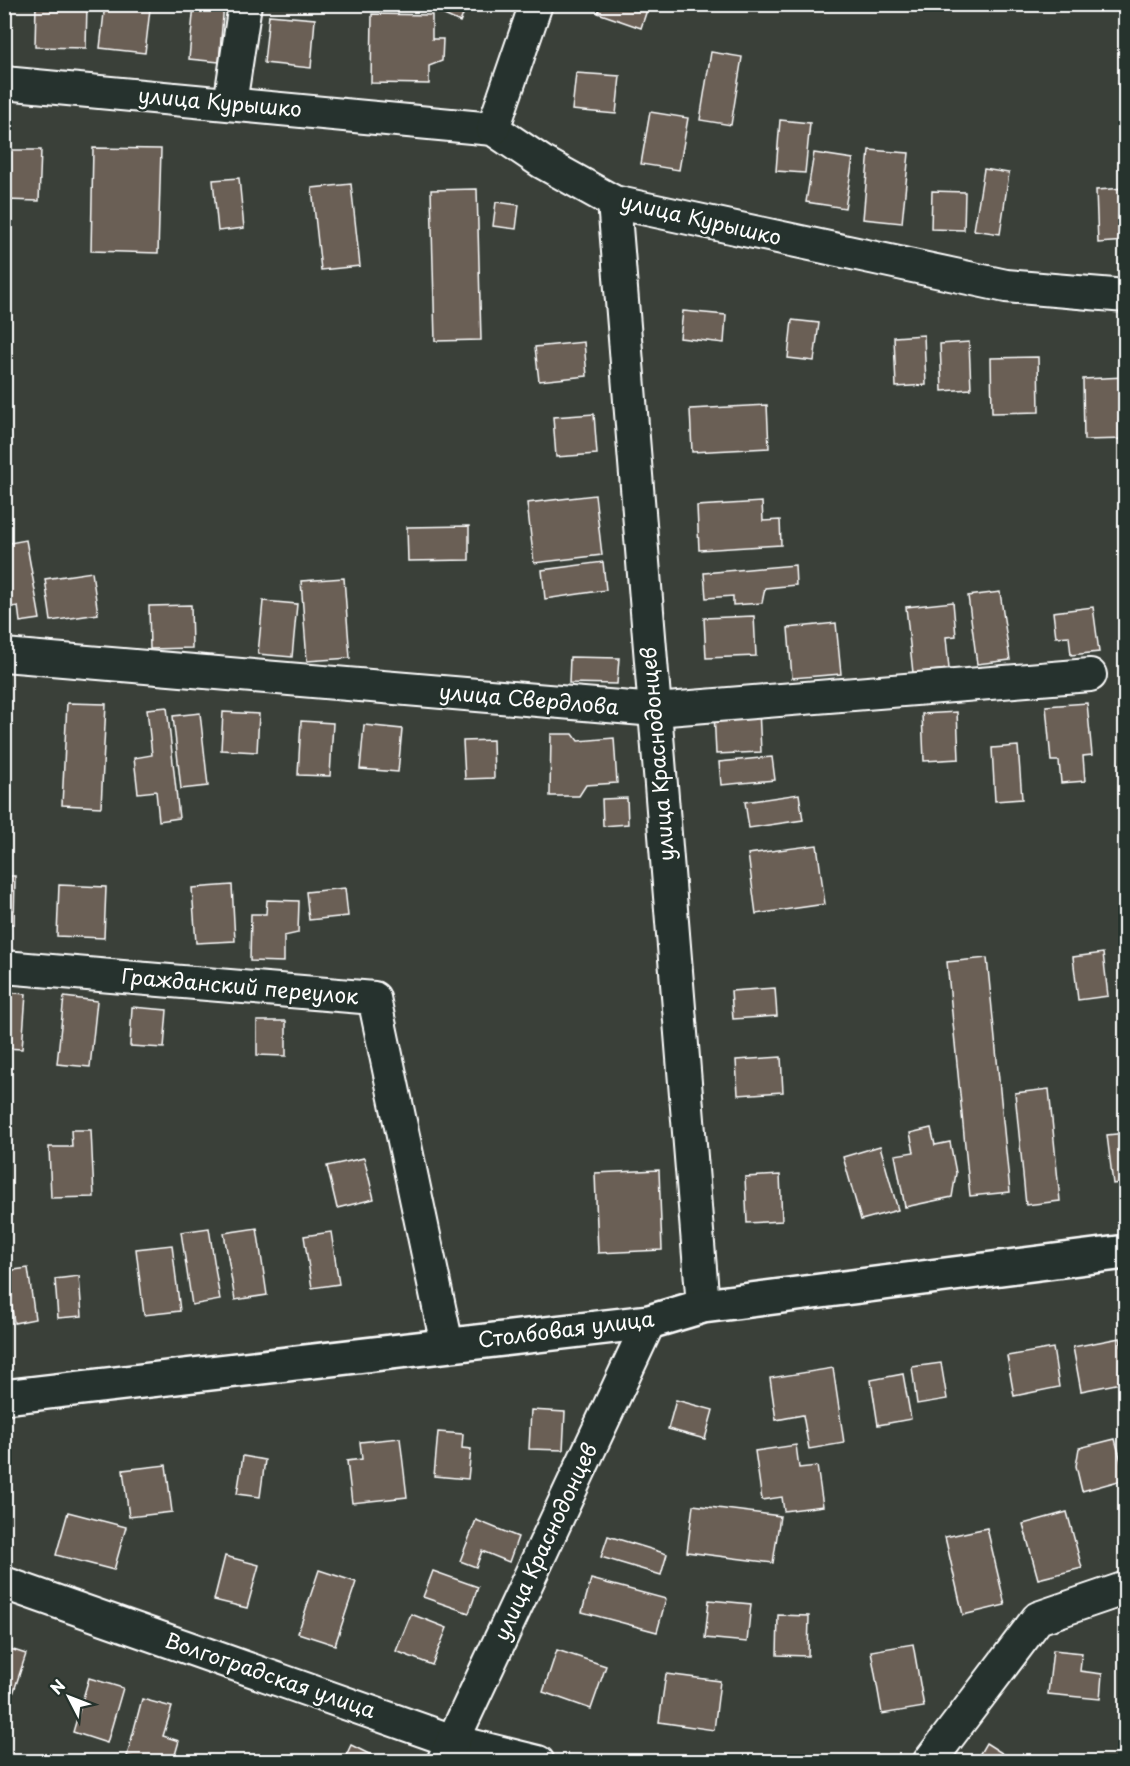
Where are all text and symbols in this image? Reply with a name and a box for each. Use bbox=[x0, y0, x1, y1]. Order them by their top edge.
street label: улица Курышко bbox=[137, 78, 303, 124]
street label: улица Курышко bbox=[618, 184, 785, 252]
street label: улица Краснодонцев bbox=[631, 646, 681, 863]
street label: улица Свердлова bbox=[438, 674, 620, 722]
street label: Гражданский переулок bbox=[120, 959, 361, 1011]
street label: Столбовая улица bbox=[476, 1301, 656, 1355]
street label: улица Краснодонцев bbox=[484, 1437, 604, 1645]
street label: Волгоградская улица bbox=[161, 1623, 381, 1725]
north arrow bbox=[39, 1667, 99, 1727]
text: N bbox=[44, 1674, 70, 1699]

